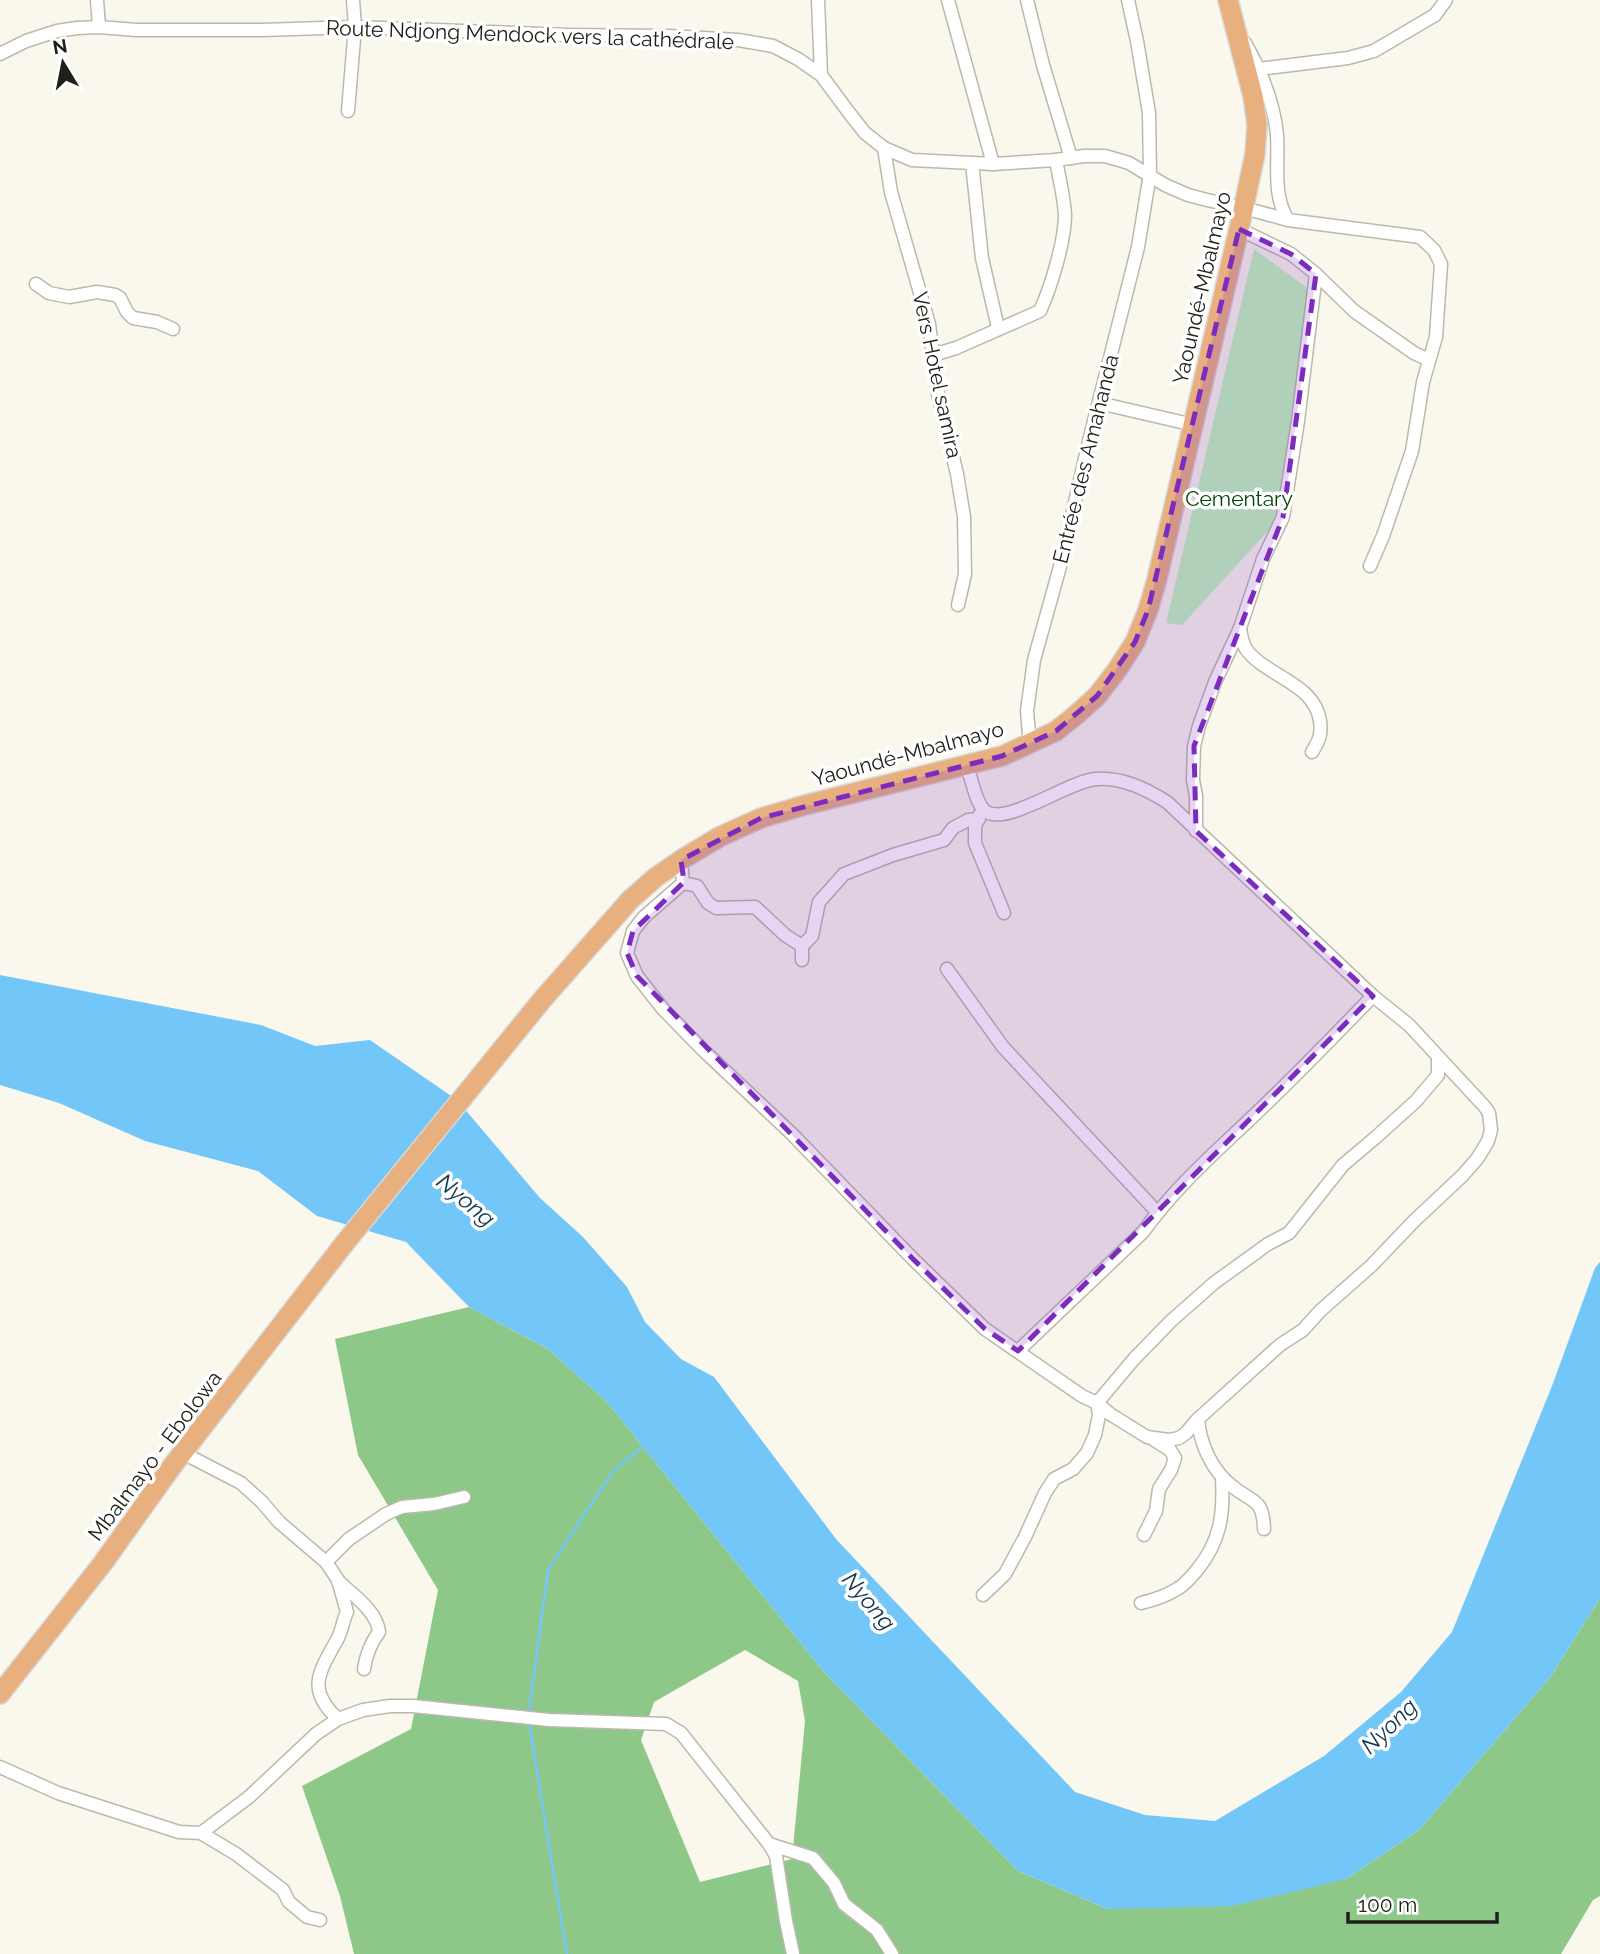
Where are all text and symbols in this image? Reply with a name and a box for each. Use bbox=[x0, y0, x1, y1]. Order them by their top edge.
street label: Route Ndjong Mendock vers la cathédrale bbox=[325, 15, 735, 54]
north arrow bbox=[28, 28, 98, 98]
text: N bbox=[51, 34, 69, 58]
street label: Yaoundé-Mbalmayo bbox=[1167, 189, 1236, 387]
street label: Vers Hotel samira bbox=[908, 289, 967, 460]
street label: Entrée des Amahanda bbox=[1047, 352, 1124, 566]
park label: Cementary bbox=[1185, 486, 1293, 511]
street label: Yaoundé-Mbalmayo bbox=[809, 716, 1006, 791]
water label: Nyong bbox=[432, 1168, 501, 1232]
street label: Mbalmayo - Ebolowa bbox=[83, 1366, 227, 1546]
water label: Nyong bbox=[837, 1566, 902, 1636]
water label: Nyong bbox=[1355, 1692, 1423, 1759]
scale bar bbox=[1348, 1881, 1497, 1925]
text: 100 m bbox=[1358, 1892, 1417, 1917]

